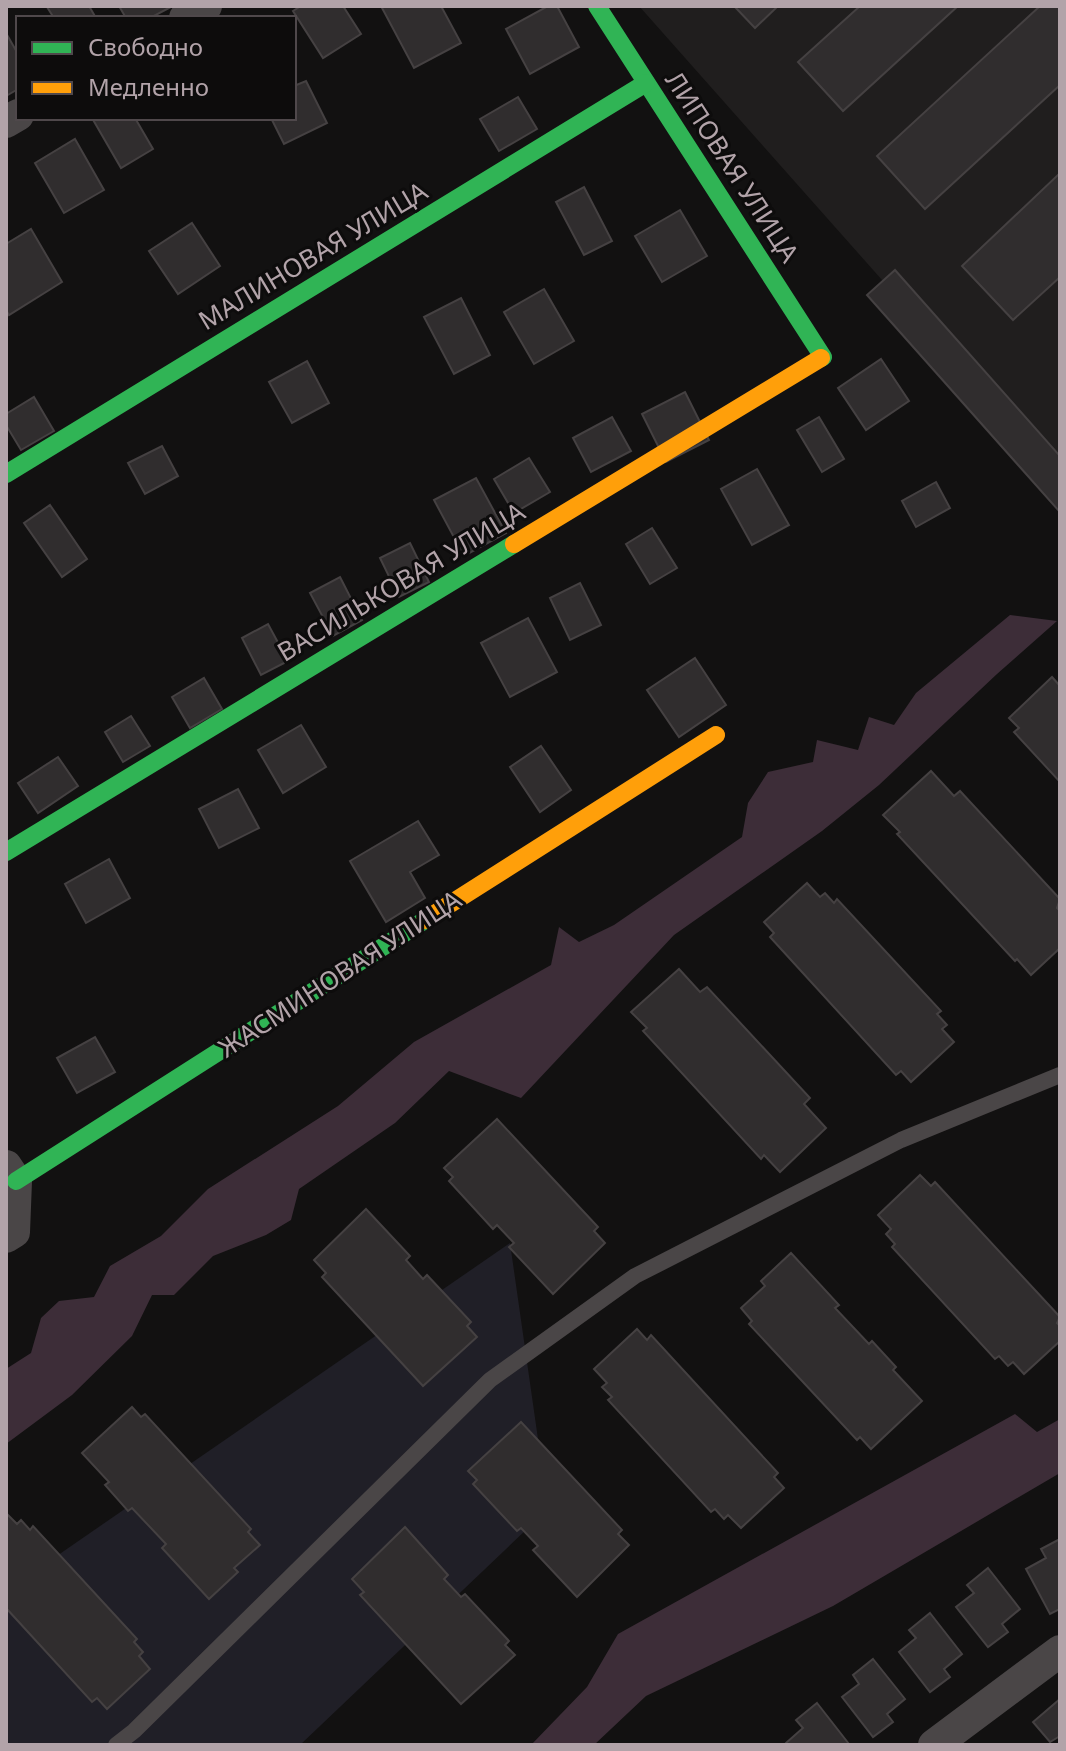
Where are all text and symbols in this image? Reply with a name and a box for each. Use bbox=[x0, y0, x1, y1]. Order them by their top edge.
legend bbox=[16, 16, 296, 120]
text: Свободно bbox=[88, 30, 203, 63]
street label: ЛИПОВАЯ УЛИЦА bbox=[658, 64, 808, 269]
text: Медленно bbox=[88, 70, 209, 103]
street label: МАЛИНОВАЯ УЛИЦА bbox=[191, 172, 434, 338]
street label: ВАСИЛЬКОВАЯ УЛИЦА bbox=[270, 493, 531, 669]
street label: ЖАСМИНОВАЯ УЛИЦА bbox=[211, 881, 468, 1065]

